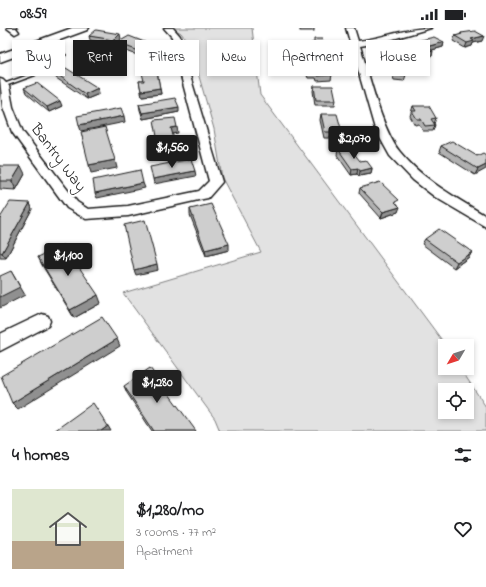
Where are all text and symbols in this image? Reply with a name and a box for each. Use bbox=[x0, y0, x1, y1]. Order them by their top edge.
text: 08:59 bbox=[20, 3, 46, 25]
chip: Buy bbox=[12, 40, 65, 76]
chip: Rent bbox=[73, 40, 127, 76]
chip: Filters bbox=[135, 40, 199, 76]
chip: New bbox=[207, 40, 260, 76]
chip: Apartment bbox=[268, 40, 358, 76]
chip: House bbox=[366, 40, 430, 76]
street label: Bantry Way bbox=[24, 118, 92, 197]
pin: $2,070 bbox=[321, 126, 387, 160]
text: $2,070 bbox=[337, 129, 371, 148]
pin: $1,560 bbox=[139, 135, 205, 169]
text: $1,560 bbox=[155, 138, 189, 157]
pin: $1,100 bbox=[35, 243, 101, 277]
text: $1,100 bbox=[53, 246, 83, 265]
north arrow bbox=[438, 339, 474, 375]
map controls bbox=[438, 339, 474, 419]
pin: $1,280 bbox=[124, 370, 190, 404]
text: $1,280 bbox=[141, 373, 173, 392]
button: locate bbox=[438, 383, 474, 419]
text: 4 homes bbox=[12, 443, 70, 468]
icon: filters bbox=[452, 444, 474, 466]
text: $1,280/mo bbox=[136, 498, 204, 523]
icon: home bbox=[44, 505, 92, 553]
icon: heart bbox=[452, 518, 474, 540]
text: 3 rooms · 77 m² bbox=[136, 523, 216, 542]
text: Apartment bbox=[136, 542, 193, 561]

